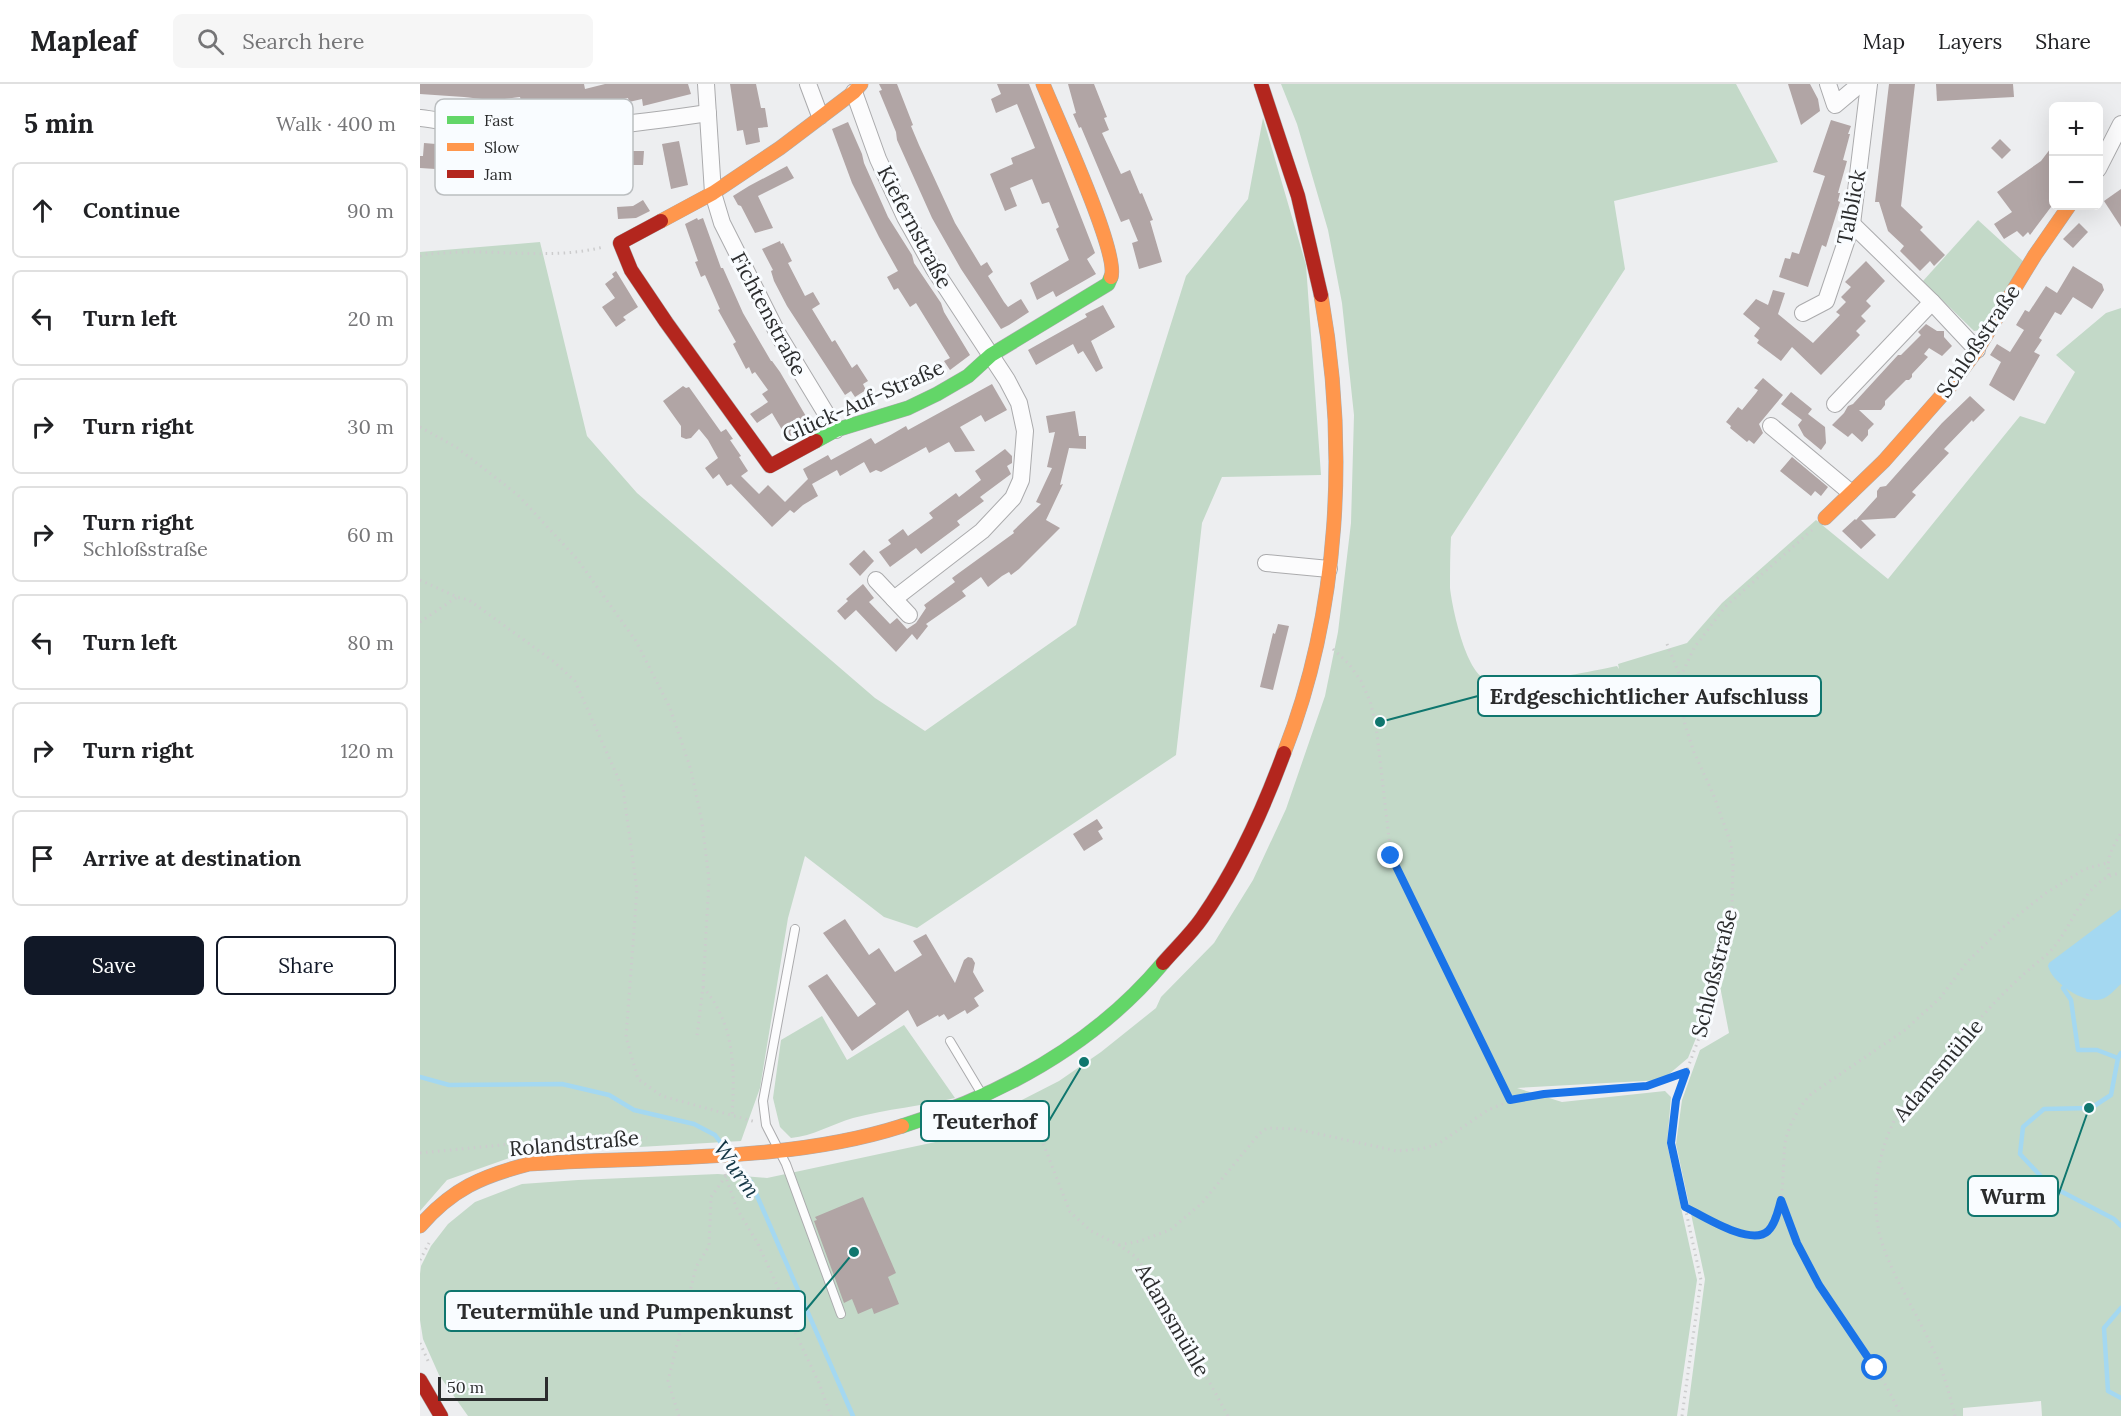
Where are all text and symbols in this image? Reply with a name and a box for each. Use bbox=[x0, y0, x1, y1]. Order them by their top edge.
search box bbox=[173, 14, 593, 68]
text: Mapleaf bbox=[30, 23, 137, 59]
icon: search bbox=[194, 25, 227, 58]
text: Search here bbox=[242, 27, 364, 55]
text: Map bbox=[1862, 28, 1905, 55]
text: Layers bbox=[1938, 28, 2002, 55]
text: Share bbox=[2035, 28, 2091, 55]
legend bbox=[435, 99, 633, 195]
map controls bbox=[2049, 102, 2103, 210]
button: + bbox=[2049, 102, 2103, 156]
text: 5 min bbox=[24, 107, 94, 140]
text: Fast bbox=[484, 110, 515, 130]
text: Walk · 400 m bbox=[276, 111, 396, 136]
text: Slow bbox=[484, 137, 520, 157]
button: − bbox=[2049, 156, 2103, 210]
street label: Kiefernstraße bbox=[871, 161, 959, 293]
text: Jam bbox=[483, 164, 512, 184]
street label: Talblick bbox=[1831, 167, 1872, 247]
icon: ahead bbox=[26, 194, 59, 227]
text: Continue bbox=[83, 196, 180, 224]
text: 90 m bbox=[347, 198, 394, 223]
street label: Fichtenstraße bbox=[725, 247, 813, 381]
street label: Schloßstraße bbox=[1930, 279, 2026, 403]
icon: left bbox=[26, 302, 59, 335]
text: Turn left bbox=[83, 304, 177, 332]
text: 20 m bbox=[348, 306, 394, 331]
street label: Glück-Auf-Straße bbox=[778, 353, 948, 449]
icon: right bbox=[26, 410, 59, 443]
text: Turn right bbox=[83, 412, 194, 440]
text: 30 m bbox=[347, 414, 394, 439]
text: Turn right bbox=[83, 508, 194, 536]
icon: right bbox=[26, 518, 59, 551]
text: 60 m bbox=[347, 522, 394, 547]
text: Schloßstraße bbox=[83, 536, 208, 561]
icon: left bbox=[26, 626, 59, 659]
text: Turn left bbox=[83, 628, 177, 656]
text: 80 m bbox=[347, 630, 394, 655]
callout: Erdgeschichtlicher Aufschluss bbox=[1478, 676, 1821, 716]
text: Erdgeschichtlicher Aufschluss bbox=[1490, 682, 1808, 710]
icon: right bbox=[26, 734, 59, 767]
text: Turn right bbox=[83, 736, 194, 764]
text: 120 m bbox=[340, 738, 394, 763]
icon: arrive bbox=[26, 842, 59, 875]
route end bbox=[1377, 842, 1403, 868]
text: Arrive at destination bbox=[83, 844, 301, 872]
street label: Schloßstraße bbox=[1685, 906, 1743, 1040]
button: Save bbox=[24, 936, 204, 995]
button: Share bbox=[216, 936, 396, 995]
street label: Adamsmühle bbox=[1887, 1013, 1989, 1128]
callout: Teuterhof bbox=[921, 1101, 1049, 1141]
text: Teuterhof bbox=[933, 1107, 1039, 1135]
street label: Rolandstraße bbox=[508, 1124, 640, 1162]
water label: Wurm bbox=[707, 1135, 767, 1204]
callout: Wurm bbox=[1968, 1176, 2058, 1216]
text: Wurm bbox=[1980, 1182, 2046, 1210]
street label: Adamsmühle bbox=[1129, 1258, 1216, 1381]
callout: Teutermühle und Pumpenkunst bbox=[445, 1291, 805, 1331]
text: Teutermühle und Pumpenkunst bbox=[457, 1297, 794, 1325]
route start bbox=[1861, 1354, 1887, 1380]
scale bar bbox=[438, 1374, 548, 1402]
text: 50 m bbox=[447, 1377, 484, 1397]

